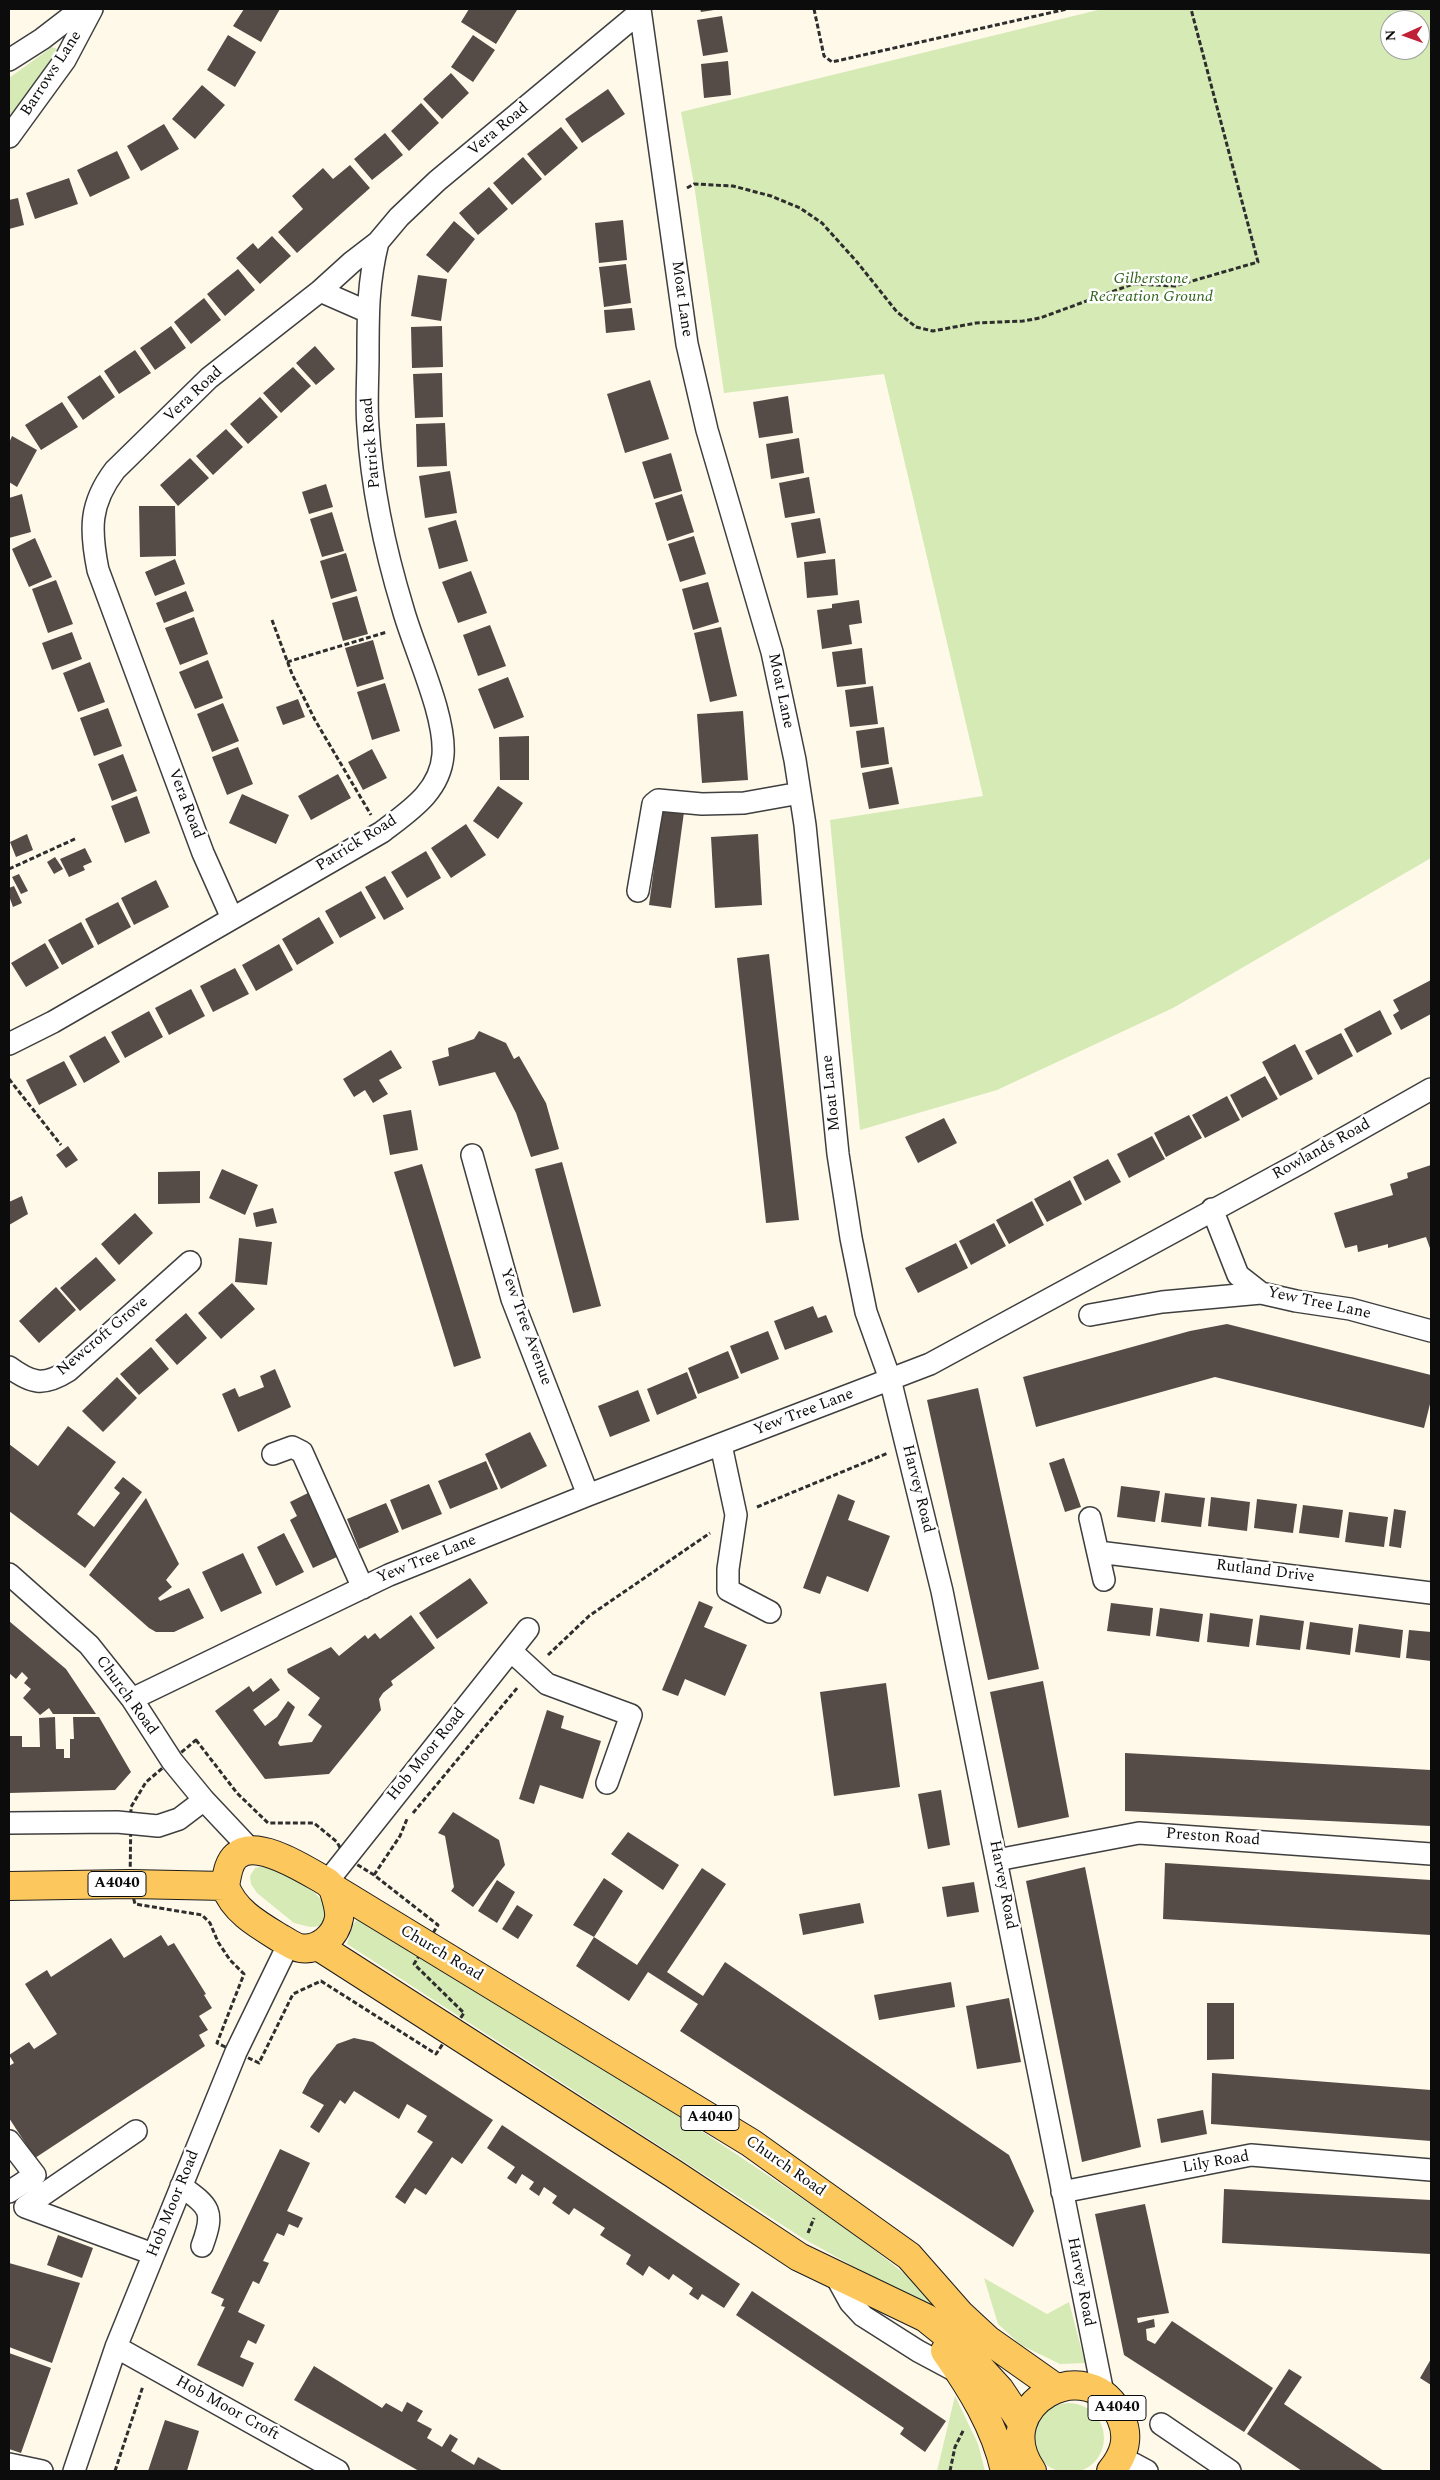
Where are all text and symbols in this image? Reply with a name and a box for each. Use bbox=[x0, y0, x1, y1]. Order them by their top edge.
north arrow bbox=[1380, 10, 1430, 60]
street label: Barrows Lane bbox=[17, 28, 87, 120]
text: N bbox=[1380, 29, 1401, 42]
street label: Vera Road bbox=[465, 99, 533, 161]
street label: Moat Lane bbox=[666, 260, 696, 338]
park label: Gilberstone Recreation Ground bbox=[1089, 270, 1213, 308]
street label: Vera Road bbox=[161, 363, 227, 427]
street label: Patrick Road bbox=[358, 397, 386, 489]
street label: Moat Lane bbox=[763, 652, 797, 730]
street label: Vera Road bbox=[163, 766, 207, 842]
street label: Patrick Road bbox=[313, 812, 401, 876]
street label: Moat Lane bbox=[818, 1054, 846, 1132]
street label: Rowlands Road bbox=[1270, 1115, 1374, 1185]
street label: Yew Tree Avenue bbox=[495, 1266, 555, 1388]
street label: Yew Tree Lane bbox=[1266, 1284, 1372, 1324]
street label: Newcroft Grove bbox=[54, 1293, 152, 1381]
street label: Yew Tree Lane bbox=[751, 1385, 857, 1441]
street label: Harvey Road bbox=[897, 1443, 937, 1535]
street label: Yew Tree Lane bbox=[375, 1531, 479, 1589]
street label: Rutland Drive bbox=[1215, 1556, 1315, 1588]
street label: Church Road bbox=[91, 1653, 161, 1739]
street label: Hob Moor Road bbox=[384, 1705, 470, 1805]
street label: Preston Road bbox=[1165, 1825, 1261, 1851]
street label: Harvey Road bbox=[984, 1839, 1020, 1931]
road number: A4040 bbox=[88, 1872, 146, 1896]
street label: Church Road bbox=[396, 1922, 486, 1986]
road number: A4040 bbox=[681, 2106, 739, 2130]
street label: Church Road bbox=[741, 2132, 829, 2202]
street label: Hob Moor Road bbox=[144, 2148, 204, 2260]
street label: Lily Road bbox=[1181, 2148, 1251, 2178]
street label: Harvey Road bbox=[1062, 2236, 1098, 2328]
street label: Hob Moor Croft bbox=[172, 2373, 282, 2445]
road number: A4040 bbox=[1088, 2396, 1146, 2420]

